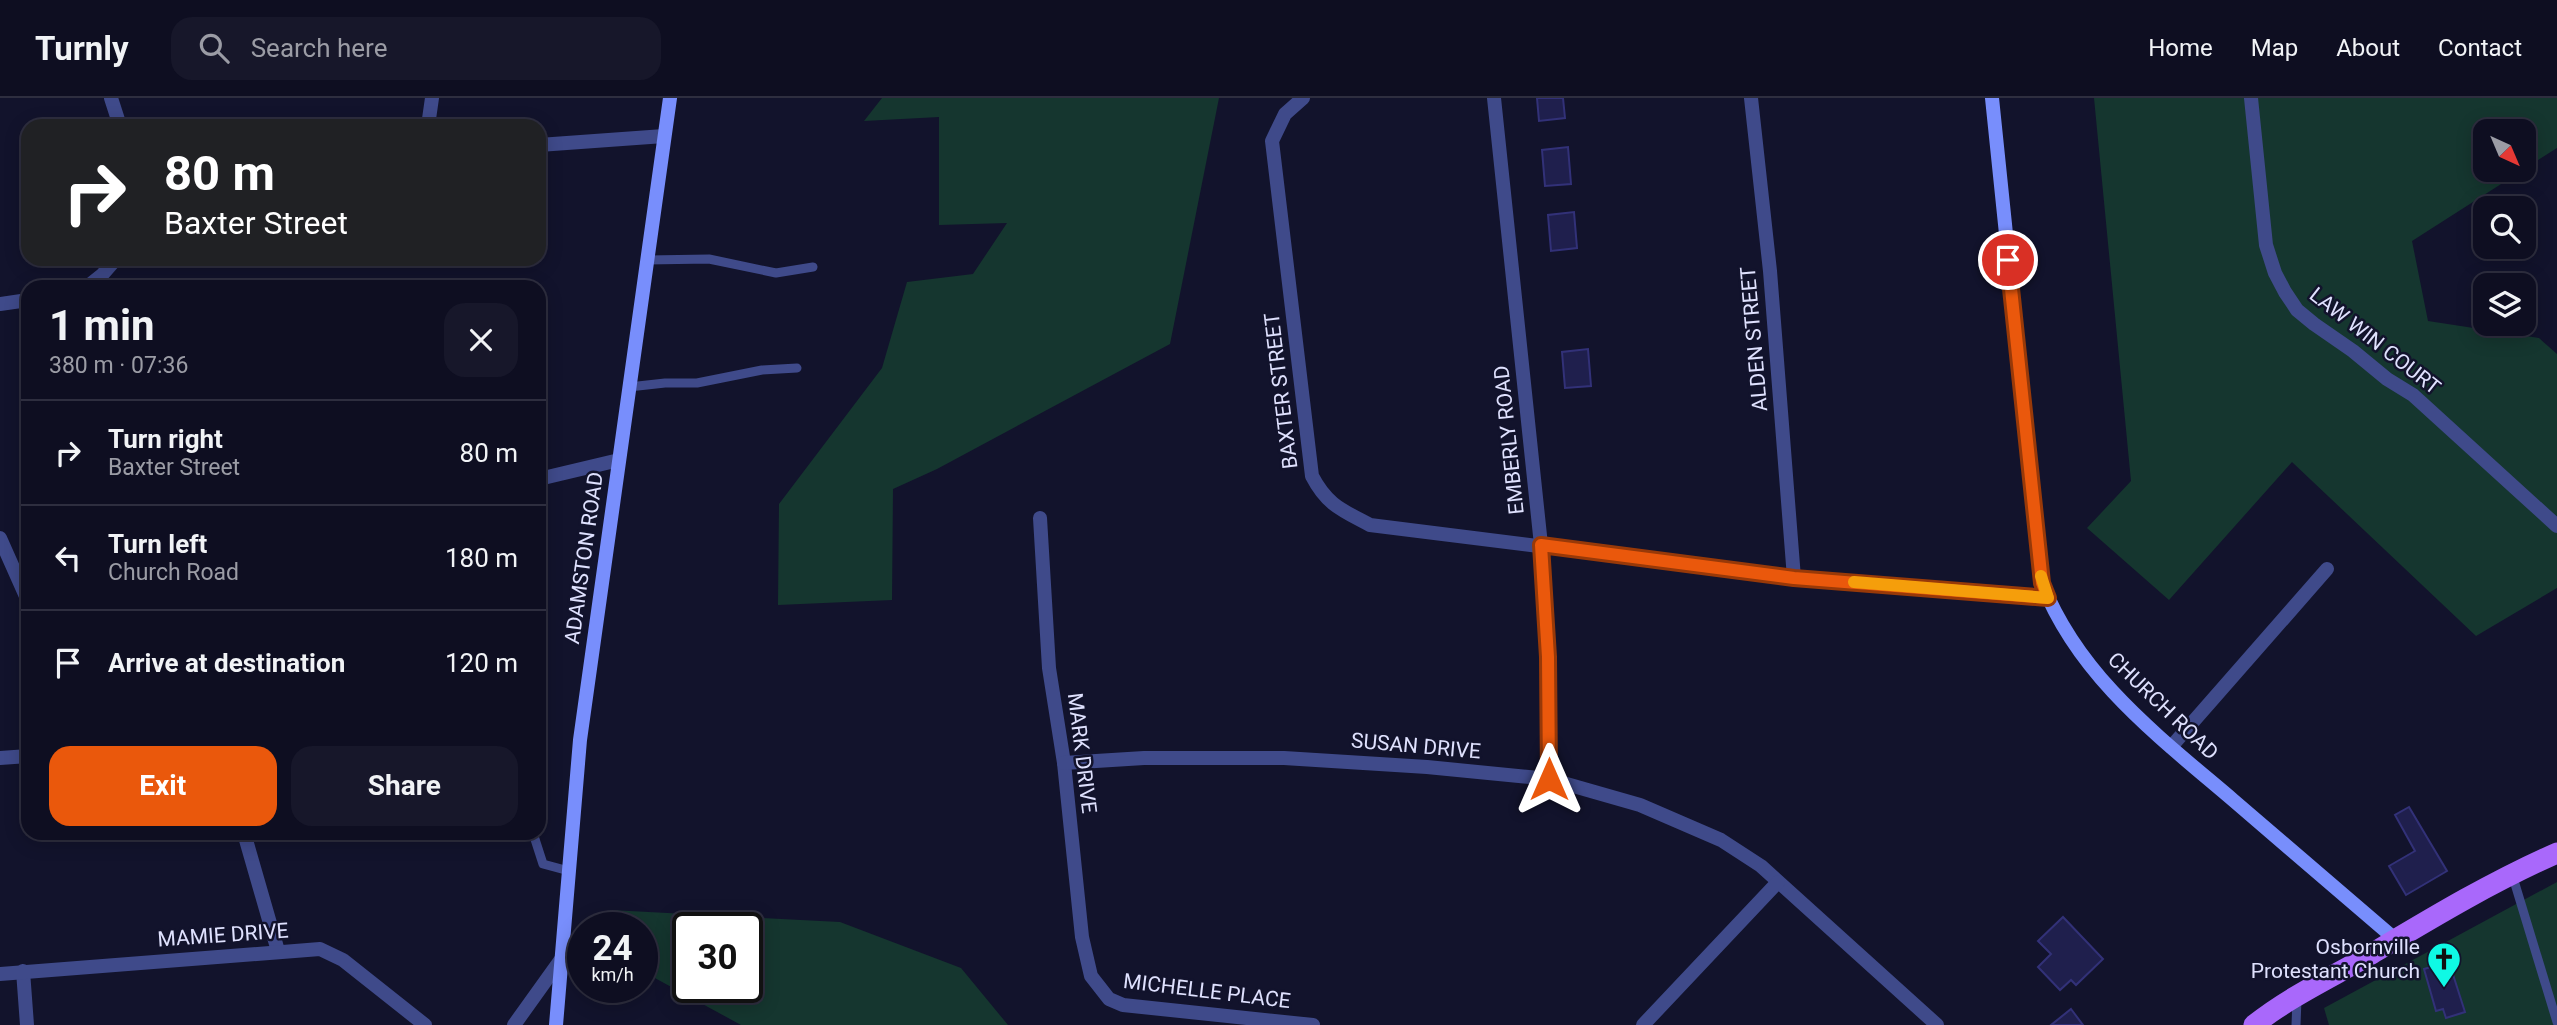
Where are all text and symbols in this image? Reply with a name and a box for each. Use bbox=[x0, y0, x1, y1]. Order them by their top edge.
search box bbox=[171, 17, 661, 80]
text: Turnly bbox=[35, 29, 129, 68]
icon: search bbox=[195, 29, 233, 67]
text: Search here bbox=[251, 33, 387, 63]
text: Home bbox=[2148, 34, 2213, 62]
text: Map bbox=[2251, 34, 2298, 62]
text: About bbox=[2336, 34, 2400, 62]
text: Contact bbox=[2438, 34, 2522, 62]
north arrow bbox=[2473, 119, 2536, 182]
map controls bbox=[2473, 119, 2536, 336]
text: 80 m bbox=[164, 145, 275, 202]
icon: right bbox=[49, 147, 140, 238]
button: search bbox=[2473, 196, 2536, 259]
text: Baxter Street bbox=[164, 204, 348, 242]
pin bbox=[1978, 230, 2038, 290]
icon: arrive bbox=[1989, 241, 2027, 279]
street label: ALDEN STREET bbox=[1736, 265, 1772, 413]
button: layers bbox=[2473, 273, 2536, 336]
street label: LAW WIN COURT bbox=[2305, 283, 2445, 400]
text: 1 min bbox=[49, 301, 155, 350]
button: close bbox=[444, 303, 518, 377]
street label: BAXTER STREET bbox=[1259, 311, 1302, 470]
text: 380 m · 07:36 bbox=[49, 352, 188, 379]
street label: EMBERLY ROAD bbox=[1489, 364, 1529, 516]
text: Turn right bbox=[108, 424, 223, 454]
icon: right bbox=[49, 434, 87, 472]
text: 80 m bbox=[460, 438, 518, 468]
text: Baxter Street bbox=[108, 454, 240, 481]
street label: ADAMSTON ROAD bbox=[560, 471, 608, 645]
text: Turn left bbox=[108, 529, 207, 559]
icon: left bbox=[49, 539, 87, 577]
text: 180 m bbox=[445, 543, 518, 573]
text: Church Road bbox=[108, 559, 239, 586]
icon: arrive bbox=[49, 644, 87, 682]
street label: CHURCH ROAD bbox=[2103, 647, 2223, 765]
text: Arrive at destination bbox=[108, 648, 345, 678]
text: 120 m bbox=[445, 648, 518, 678]
street label: MARK DRIVE bbox=[1063, 691, 1101, 815]
street label: SUSAN DRIVE bbox=[1350, 728, 1482, 764]
position arrow bbox=[1512, 742, 1586, 816]
button: Exit bbox=[49, 746, 277, 826]
button: Share bbox=[291, 746, 518, 826]
speed limit sign: 30 bbox=[672, 912, 763, 1003]
street label: MAMIE DRIVE bbox=[157, 918, 289, 952]
text: 24 bbox=[592, 928, 633, 969]
place label: Osbornville Protestant Church bbox=[2251, 935, 2420, 983]
church icon: Osbornville Protestant Church bbox=[2425, 940, 2463, 989]
text: km/h bbox=[591, 964, 634, 985]
street label: MICHELLE PLACE bbox=[1122, 969, 1292, 1013]

